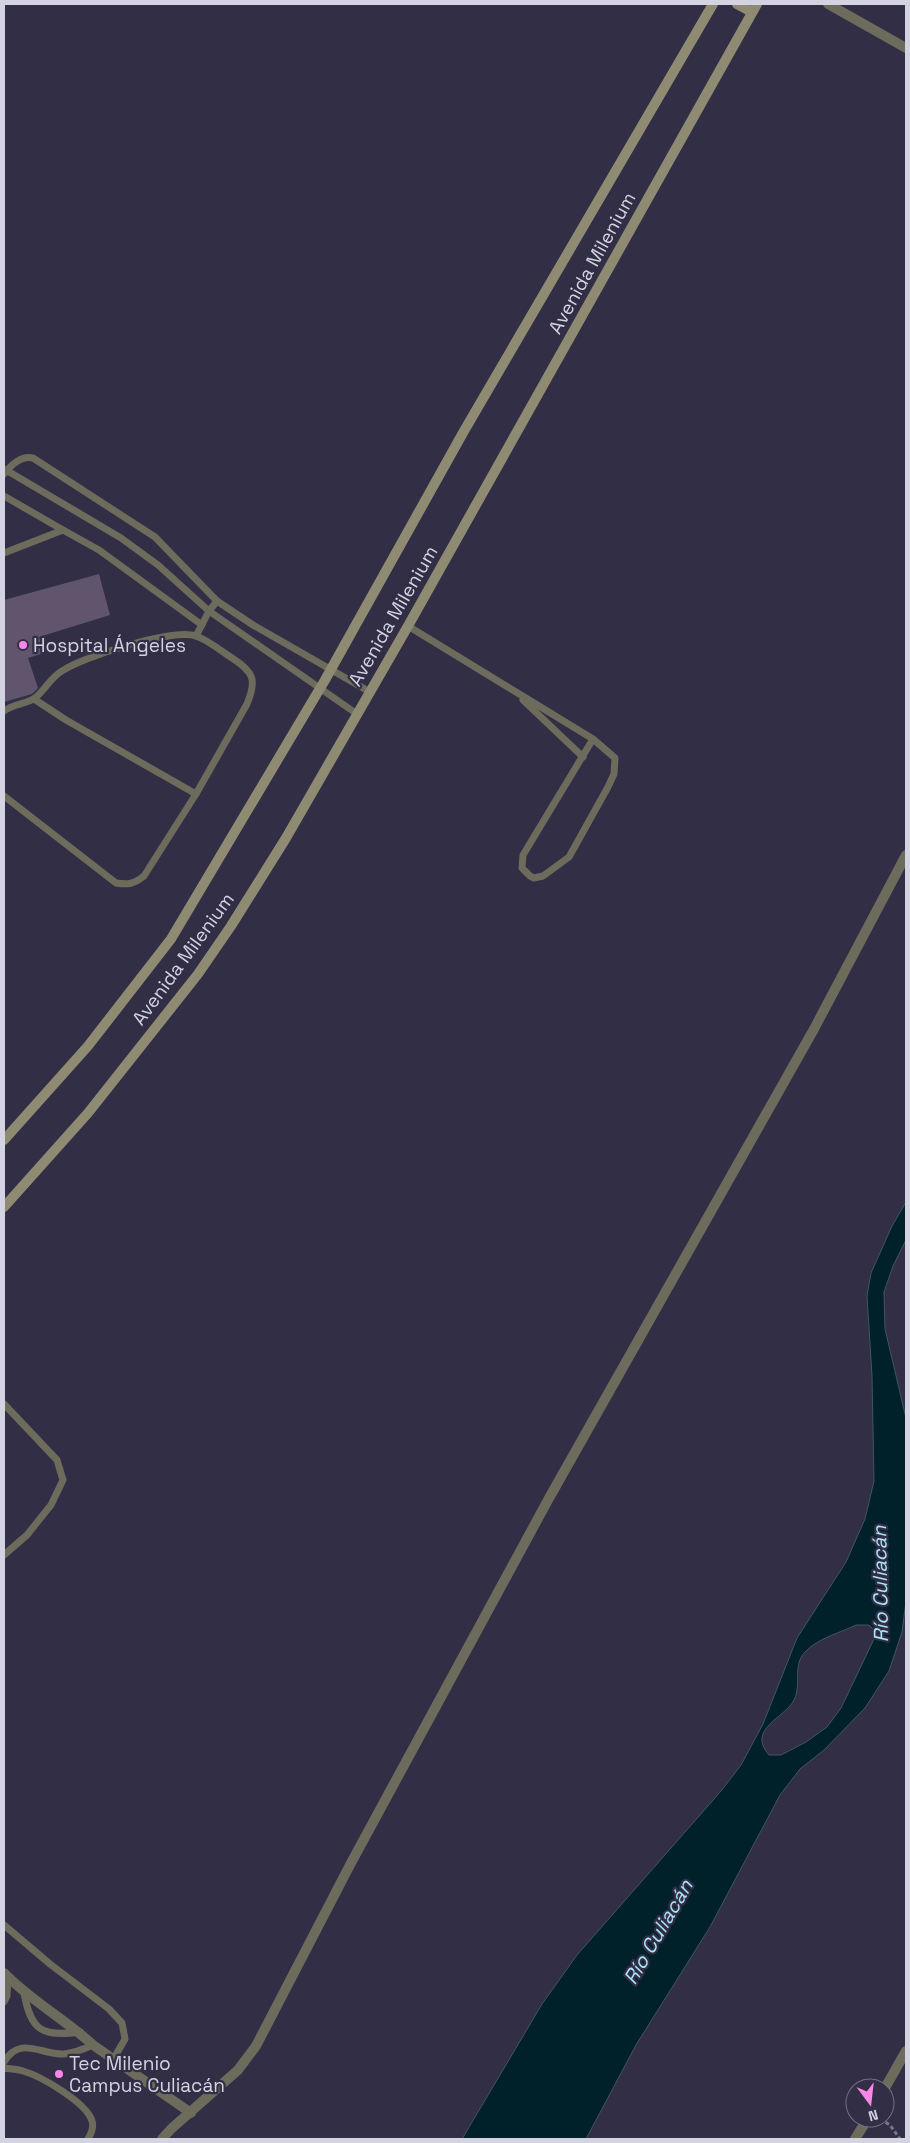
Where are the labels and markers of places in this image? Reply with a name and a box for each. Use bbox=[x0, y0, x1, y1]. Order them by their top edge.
place label: Hospital Ángeles bbox=[33, 633, 186, 658]
marker: Hospital Ángeles bbox=[17, 639, 29, 651]
place label: Tec Milenio Campus Culiacán bbox=[69, 2051, 225, 2098]
marker: Tec Milenio Campus Culiacán bbox=[53, 2068, 65, 2080]

